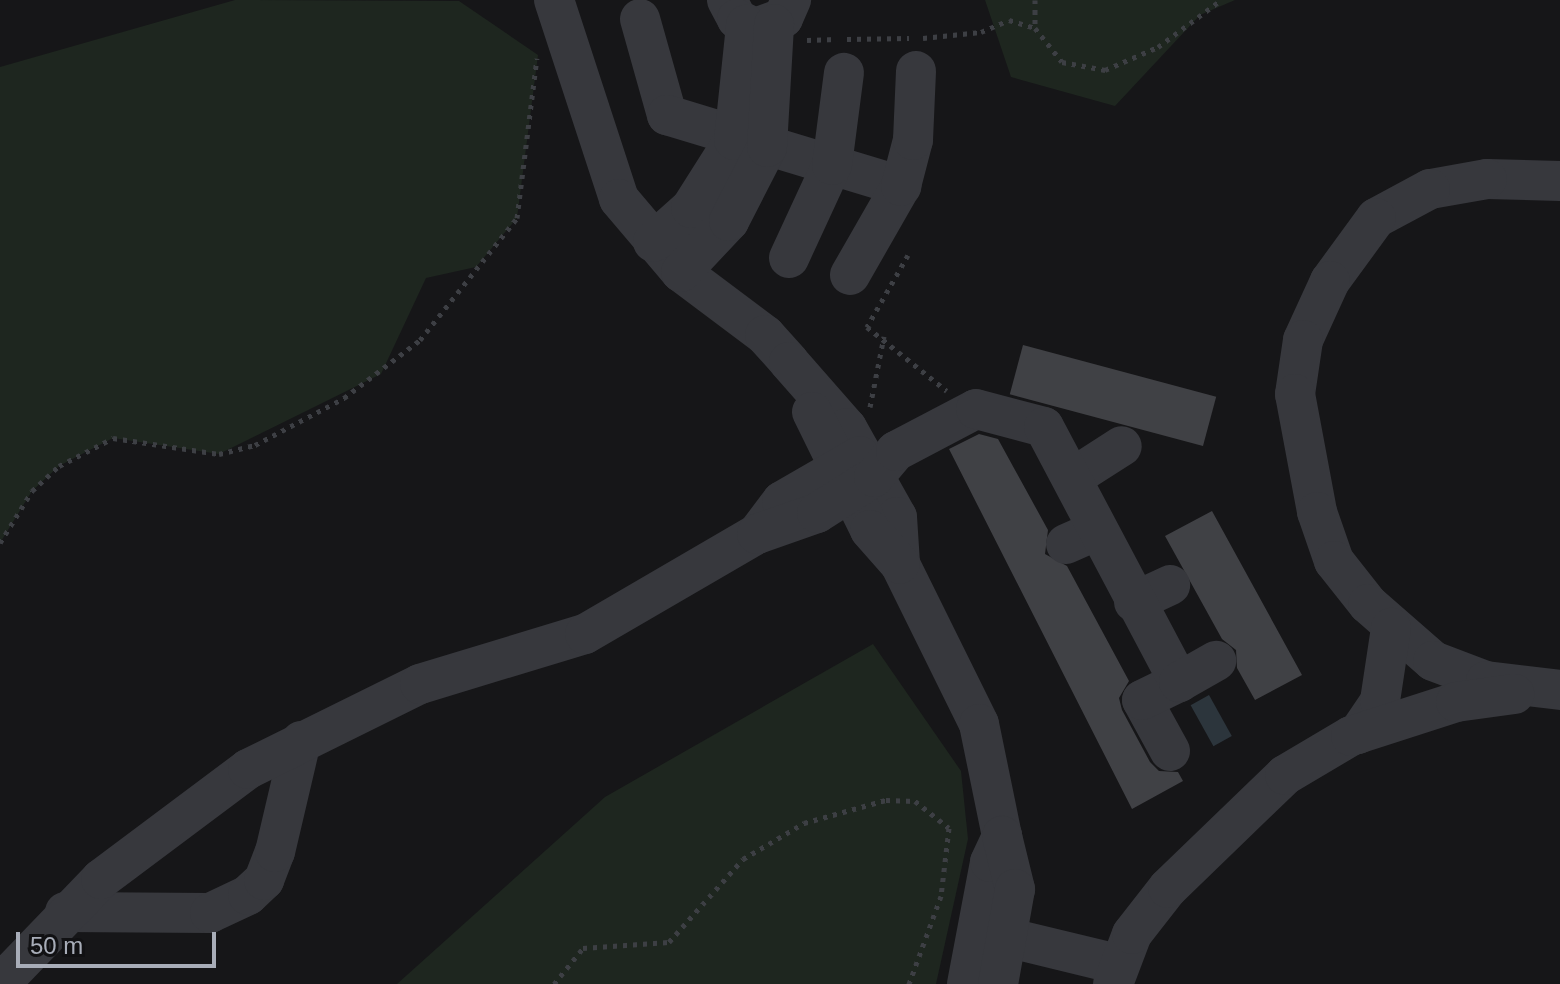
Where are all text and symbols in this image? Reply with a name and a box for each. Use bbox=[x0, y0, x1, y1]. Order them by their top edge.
scale bar bbox=[20, 916, 220, 966]
text: 50 m bbox=[30, 932, 83, 959]

